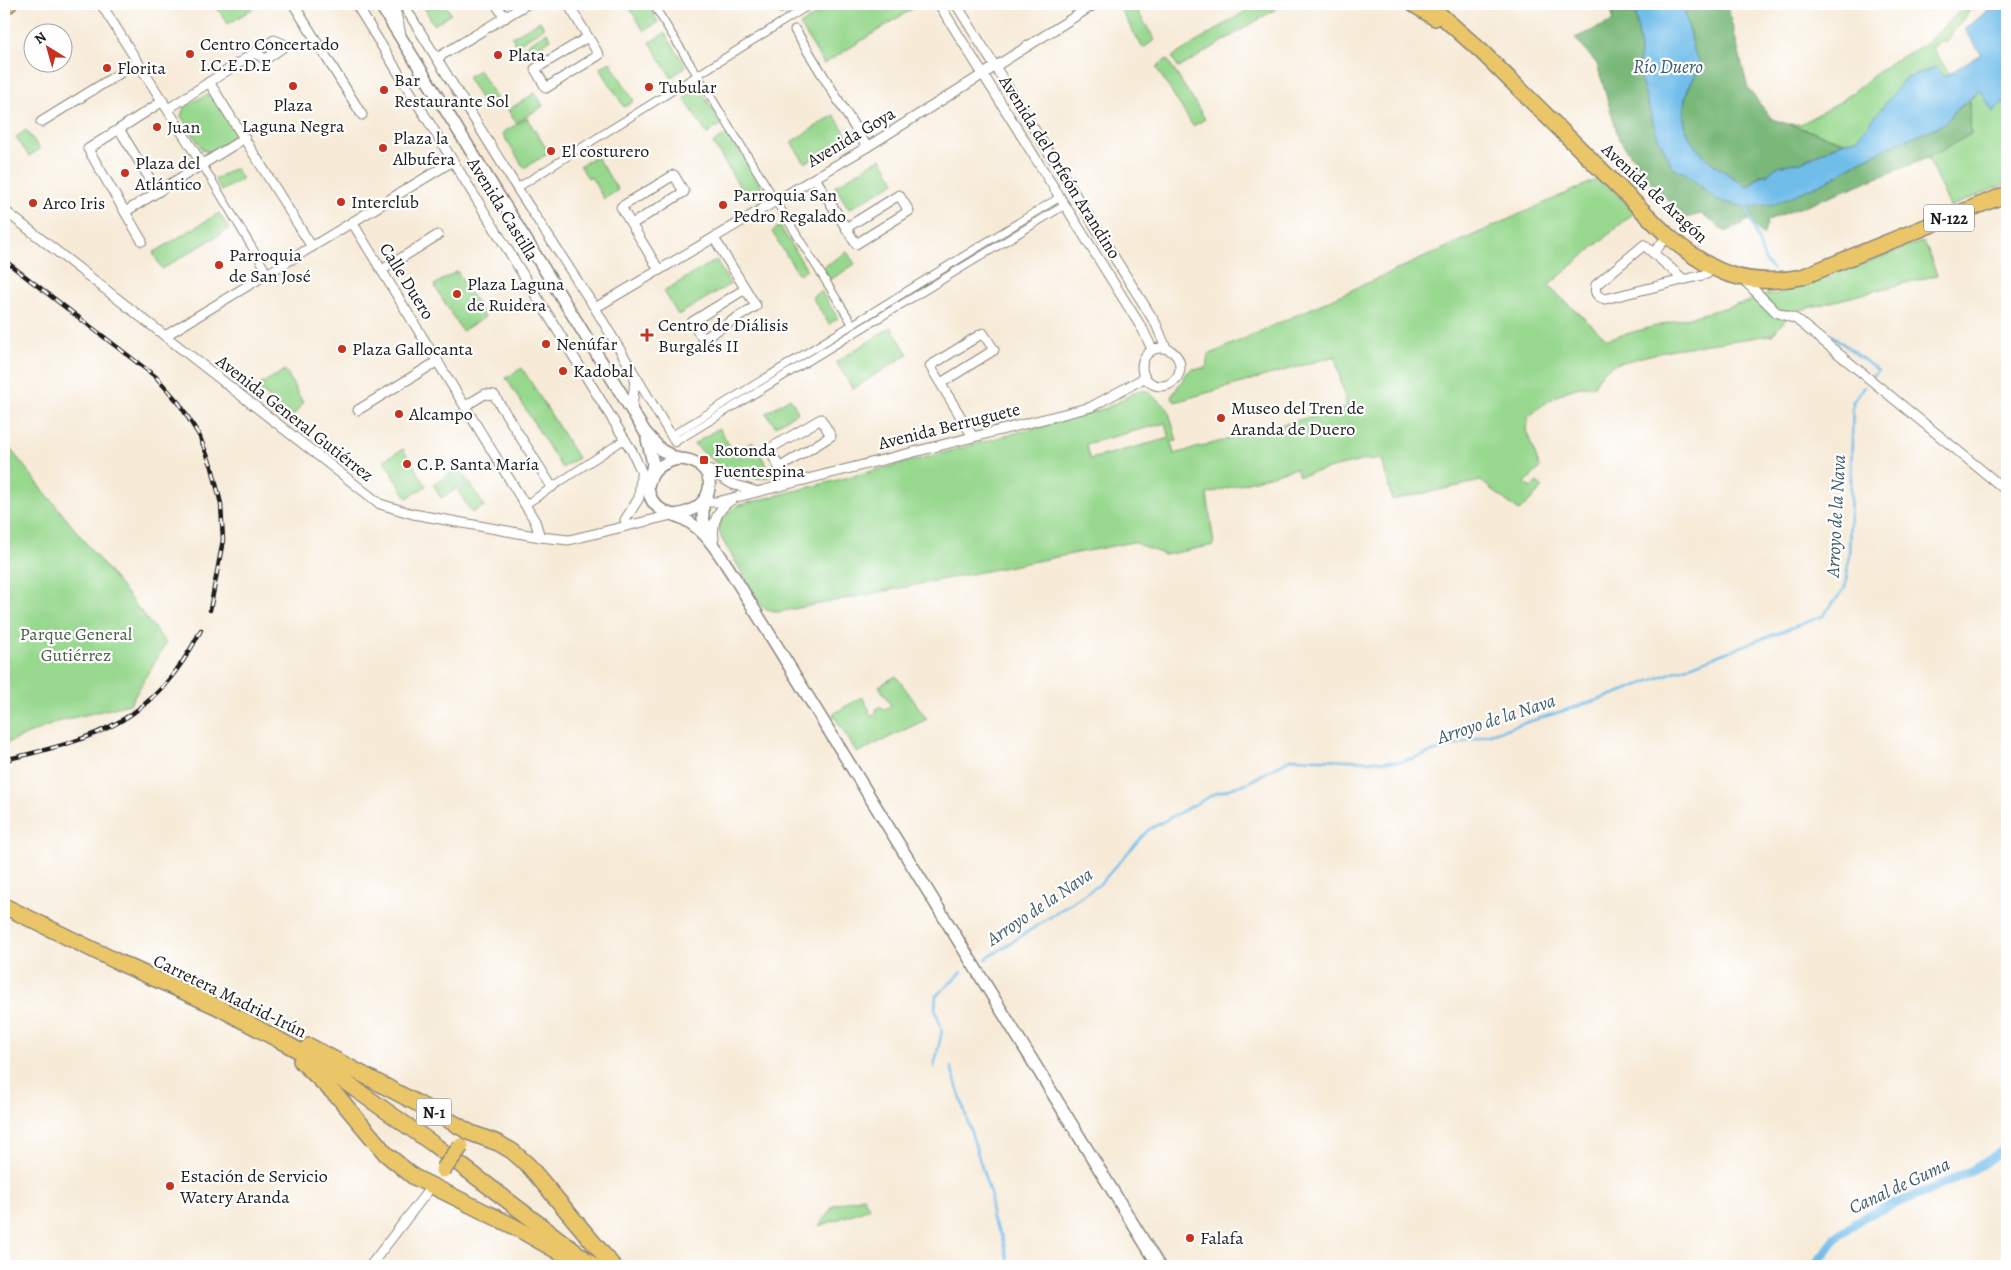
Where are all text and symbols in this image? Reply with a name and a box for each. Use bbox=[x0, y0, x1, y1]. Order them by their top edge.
north arrow bbox=[22, 22, 72, 72]
text: N bbox=[31, 27, 50, 49]
place label: Centro Concertado I.C.E.D.E bbox=[200, 32, 339, 77]
place label: Plata bbox=[508, 43, 546, 67]
marker: Centro Concertado I.C.E.D.E bbox=[184, 48, 196, 60]
marker: Plata bbox=[492, 49, 504, 61]
water label: Río Duero bbox=[1633, 54, 1703, 80]
place label: Florita bbox=[117, 56, 166, 80]
marker: Florita bbox=[101, 62, 113, 74]
place label: Bar Restaurante Sol bbox=[394, 68, 510, 113]
street label: Avenida del Orfeón Arandino bbox=[993, 70, 1126, 263]
place label: Tubular bbox=[659, 75, 717, 99]
marker: Plaza Laguna Negra bbox=[287, 80, 299, 92]
marker: Tubular bbox=[643, 81, 655, 93]
marker: Bar Restaurante Sol bbox=[378, 84, 390, 96]
place label: Plaza Laguna Negra bbox=[242, 93, 345, 138]
street label: Avenida Goya bbox=[802, 101, 900, 173]
place label: Juan bbox=[167, 115, 200, 139]
marker: Juan bbox=[151, 121, 163, 133]
place label: Plaza la Albufera bbox=[392, 126, 456, 171]
street label: Avenida de Aragón bbox=[1596, 137, 1713, 249]
place label: El costurero bbox=[561, 139, 649, 163]
marker: Plaza la Albufera bbox=[377, 142, 389, 154]
marker: El costurero bbox=[545, 145, 557, 157]
place label: Plaza del Atlántico bbox=[134, 151, 201, 196]
street label: Avenida Castilla bbox=[461, 152, 545, 266]
marker: Plaza del Atlántico bbox=[119, 167, 131, 179]
place label: Parroquia San Pedro Regalado bbox=[733, 183, 846, 228]
place label: Interclub bbox=[351, 190, 419, 214]
place label: Arco Iris bbox=[42, 191, 105, 215]
marker: Interclub bbox=[335, 196, 347, 208]
marker: Arco Iris bbox=[27, 197, 39, 209]
marker: Parroquia San Pedro Regalado bbox=[717, 199, 729, 211]
road number: N-122 bbox=[1924, 204, 1974, 232]
street label: Calle Duero bbox=[374, 238, 440, 324]
place label: Parroquia de San José bbox=[229, 243, 311, 288]
marker: Parroquia de San José bbox=[213, 259, 225, 271]
place label: Plaza Laguna de Ruidera bbox=[467, 272, 565, 317]
marker: Plaza Laguna de Ruidera bbox=[451, 288, 463, 300]
place label: Centro de Diálisis Burgalés II bbox=[658, 313, 788, 358]
marker: Centro de Diálisis Burgalés II bbox=[640, 328, 654, 342]
place label: Nenúfar bbox=[556, 332, 617, 356]
place label: Plaza Gallocanta bbox=[352, 337, 474, 361]
marker: Nenúfar bbox=[540, 338, 552, 350]
marker: Plaza Gallocanta bbox=[336, 343, 348, 355]
street label: Avenida General Gutiérrez bbox=[211, 348, 379, 487]
place label: Kadobal bbox=[573, 359, 634, 383]
marker: Kadobal bbox=[557, 365, 569, 377]
place label: Museo del Tren de Aranda de Duero bbox=[1230, 396, 1364, 441]
street label: Avenida Berruguete bbox=[875, 397, 1022, 455]
place label: Alcampo bbox=[408, 402, 473, 426]
marker: Alcampo bbox=[393, 408, 405, 420]
marker: Museo del Tren de Aranda de Duero bbox=[1215, 412, 1227, 424]
place label: Rotonda Fuentespina bbox=[714, 438, 806, 483]
place label: C.P. Santa María bbox=[417, 452, 540, 476]
marker: Rotonda Fuentespina bbox=[698, 454, 710, 466]
water label: Arroyo de la Nava bbox=[1820, 454, 1852, 579]
marker: C.P. Santa María bbox=[401, 458, 413, 470]
park label: Parque General Gutiérrez bbox=[20, 622, 133, 667]
water label: Arroyo de la Nava bbox=[1433, 688, 1559, 751]
water label: Arroyo de la Nava bbox=[980, 862, 1098, 953]
street label: Carretera Madrid-Irún bbox=[149, 948, 311, 1044]
road number: N-1 bbox=[416, 1098, 452, 1126]
water label: Canal de Guma bbox=[1845, 1151, 1954, 1221]
place label: Estación de Servicio Watery Aranda bbox=[179, 1164, 328, 1209]
marker: Estación de Servicio Watery Aranda bbox=[164, 1180, 176, 1192]
place label: Falafa bbox=[1200, 1226, 1244, 1250]
marker: Falafa bbox=[1184, 1232, 1196, 1244]

